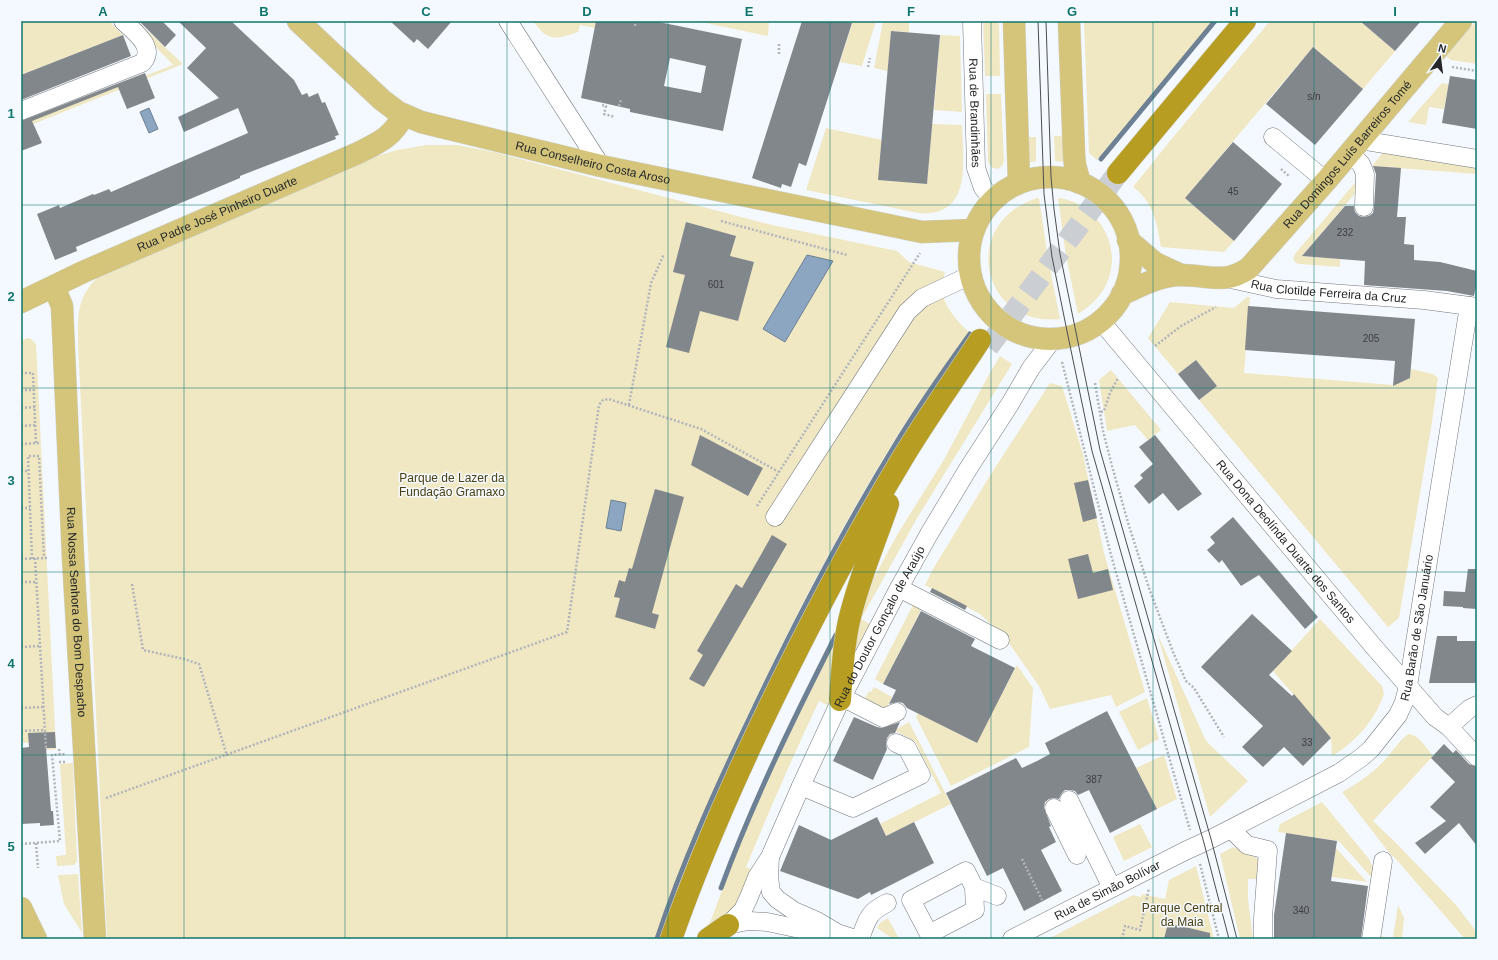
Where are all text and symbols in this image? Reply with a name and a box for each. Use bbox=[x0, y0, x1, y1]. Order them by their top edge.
text: A bbox=[98, 4, 108, 19]
text: B bbox=[259, 4, 269, 19]
text: C bbox=[421, 4, 431, 19]
text: D bbox=[582, 4, 592, 19]
text: E bbox=[745, 4, 754, 19]
text: F bbox=[907, 4, 915, 19]
text: G bbox=[1067, 4, 1077, 19]
text: H bbox=[1229, 4, 1239, 19]
text: I bbox=[1393, 4, 1397, 19]
north arrow bbox=[1420, 38, 1460, 78]
text: N bbox=[1437, 42, 1448, 55]
street label: Rua de Brandinhães bbox=[966, 58, 983, 168]
street label: Rua Domingos Luís Barreiros Tomé bbox=[1280, 77, 1415, 231]
house number: s/n bbox=[1307, 91, 1321, 102]
text: 1 bbox=[7, 106, 15, 121]
street label: Rua Conselheiro Costa Aroso bbox=[514, 138, 672, 187]
street label: Rua Padre José Pinheiro Duarte bbox=[135, 173, 300, 255]
house number: 45 bbox=[1227, 186, 1239, 197]
house number: 232 bbox=[1337, 227, 1354, 238]
street label: Rua Clotilde Ferreira da Cruz bbox=[1250, 277, 1407, 306]
house number: 601 bbox=[708, 279, 725, 290]
text: 2 bbox=[7, 289, 15, 304]
house number: 205 bbox=[1363, 333, 1380, 344]
street label: Rua Dona Deolínda Duarte dos Santos bbox=[1213, 457, 1358, 626]
park label: Parque de Lazer da Fundação Gramaxo bbox=[399, 471, 505, 499]
text: 3 bbox=[7, 473, 15, 488]
street label: Rua Nossa Senhora do Bom Despacho bbox=[64, 507, 89, 718]
street label: Rua do Doutor Gonçalo de Araújo bbox=[831, 543, 928, 710]
street label: Rua Barão de São Januário bbox=[1398, 553, 1436, 702]
text: 4 bbox=[7, 656, 15, 671]
house number: 33 bbox=[1301, 737, 1313, 748]
house number: 387 bbox=[1086, 774, 1103, 785]
text: 5 bbox=[7, 839, 15, 854]
street label: Rua de Simão Bolívar bbox=[1052, 858, 1163, 923]
park label: Parque Central da Maia bbox=[1142, 901, 1222, 929]
house number: 340 bbox=[1293, 905, 1310, 916]

